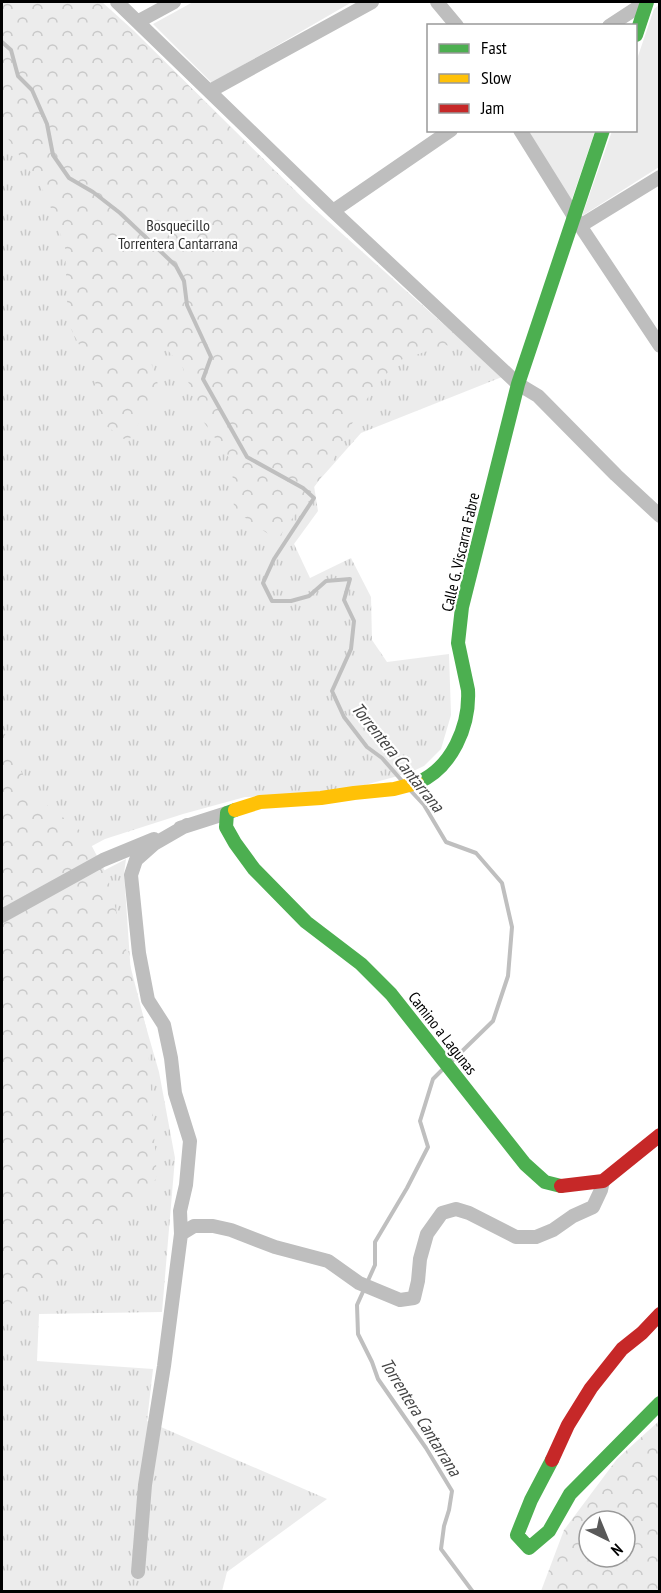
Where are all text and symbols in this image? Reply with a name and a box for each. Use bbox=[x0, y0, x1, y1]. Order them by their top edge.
legend bbox=[427, 24, 637, 132]
text: Fast bbox=[481, 36, 507, 59]
text: Slow bbox=[481, 66, 512, 89]
text: Jam bbox=[480, 96, 504, 119]
park label: Bosquecillo Torrentera Cantarrana bbox=[118, 215, 238, 253]
street label: Calle G. Viscarra Fabre bbox=[437, 491, 483, 613]
water label: Torrentera Cantarrana bbox=[347, 697, 450, 817]
street label: Camino a Lagunas bbox=[404, 987, 482, 1079]
water label: Torrentera Cantarrana bbox=[376, 1354, 467, 1481]
north arrow bbox=[577, 1509, 637, 1569]
text: N bbox=[607, 1540, 627, 1560]

